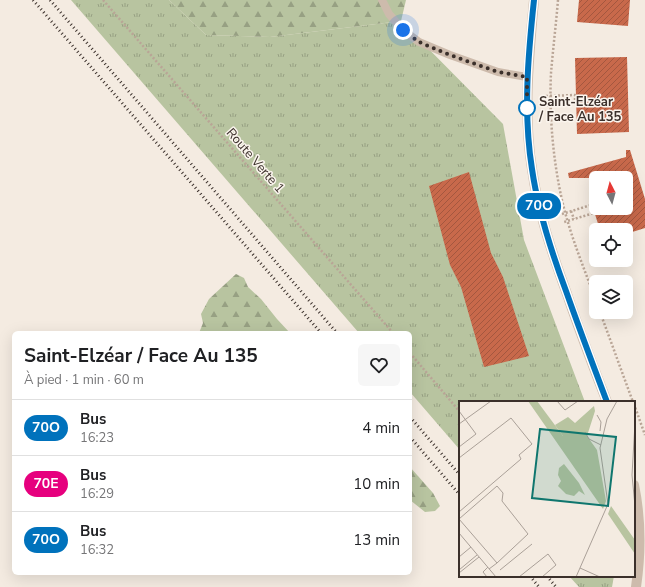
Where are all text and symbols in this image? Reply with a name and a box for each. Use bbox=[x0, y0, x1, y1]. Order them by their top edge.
your location bbox=[393, 20, 413, 40]
place label: Saint-Elzéar / Face Au 135 bbox=[538, 93, 622, 126]
marker: Saint-Elzéar / Face Au 135 bbox=[518, 99, 536, 117]
street label: Route Verte 1 bbox=[222, 124, 288, 197]
north arrow bbox=[589, 171, 633, 215]
map controls bbox=[589, 171, 633, 319]
line badge: 70O bbox=[516, 193, 562, 219]
text: 70O bbox=[525, 196, 553, 215]
button: locate bbox=[589, 223, 633, 267]
button: layers bbox=[589, 275, 633, 319]
text: Saint-Elzéar / Face Au 135 bbox=[24, 343, 258, 369]
button: heart bbox=[358, 344, 400, 386]
text: À pied · 1 min · 60 m bbox=[24, 371, 144, 389]
inset map bbox=[459, 401, 635, 577]
text: Bus bbox=[80, 409, 106, 429]
text: 70O bbox=[32, 418, 60, 437]
text: 4 min bbox=[362, 418, 400, 438]
text: 16:23 bbox=[80, 429, 114, 447]
text: Bus bbox=[80, 465, 106, 485]
text: 70E bbox=[33, 474, 59, 493]
text: 10 min bbox=[353, 474, 400, 494]
text: 16:29 bbox=[80, 485, 114, 503]
text: Bus bbox=[80, 521, 106, 541]
text: 70O bbox=[32, 530, 60, 549]
text: 13 min bbox=[353, 530, 400, 550]
text: 16:32 bbox=[80, 541, 114, 559]

